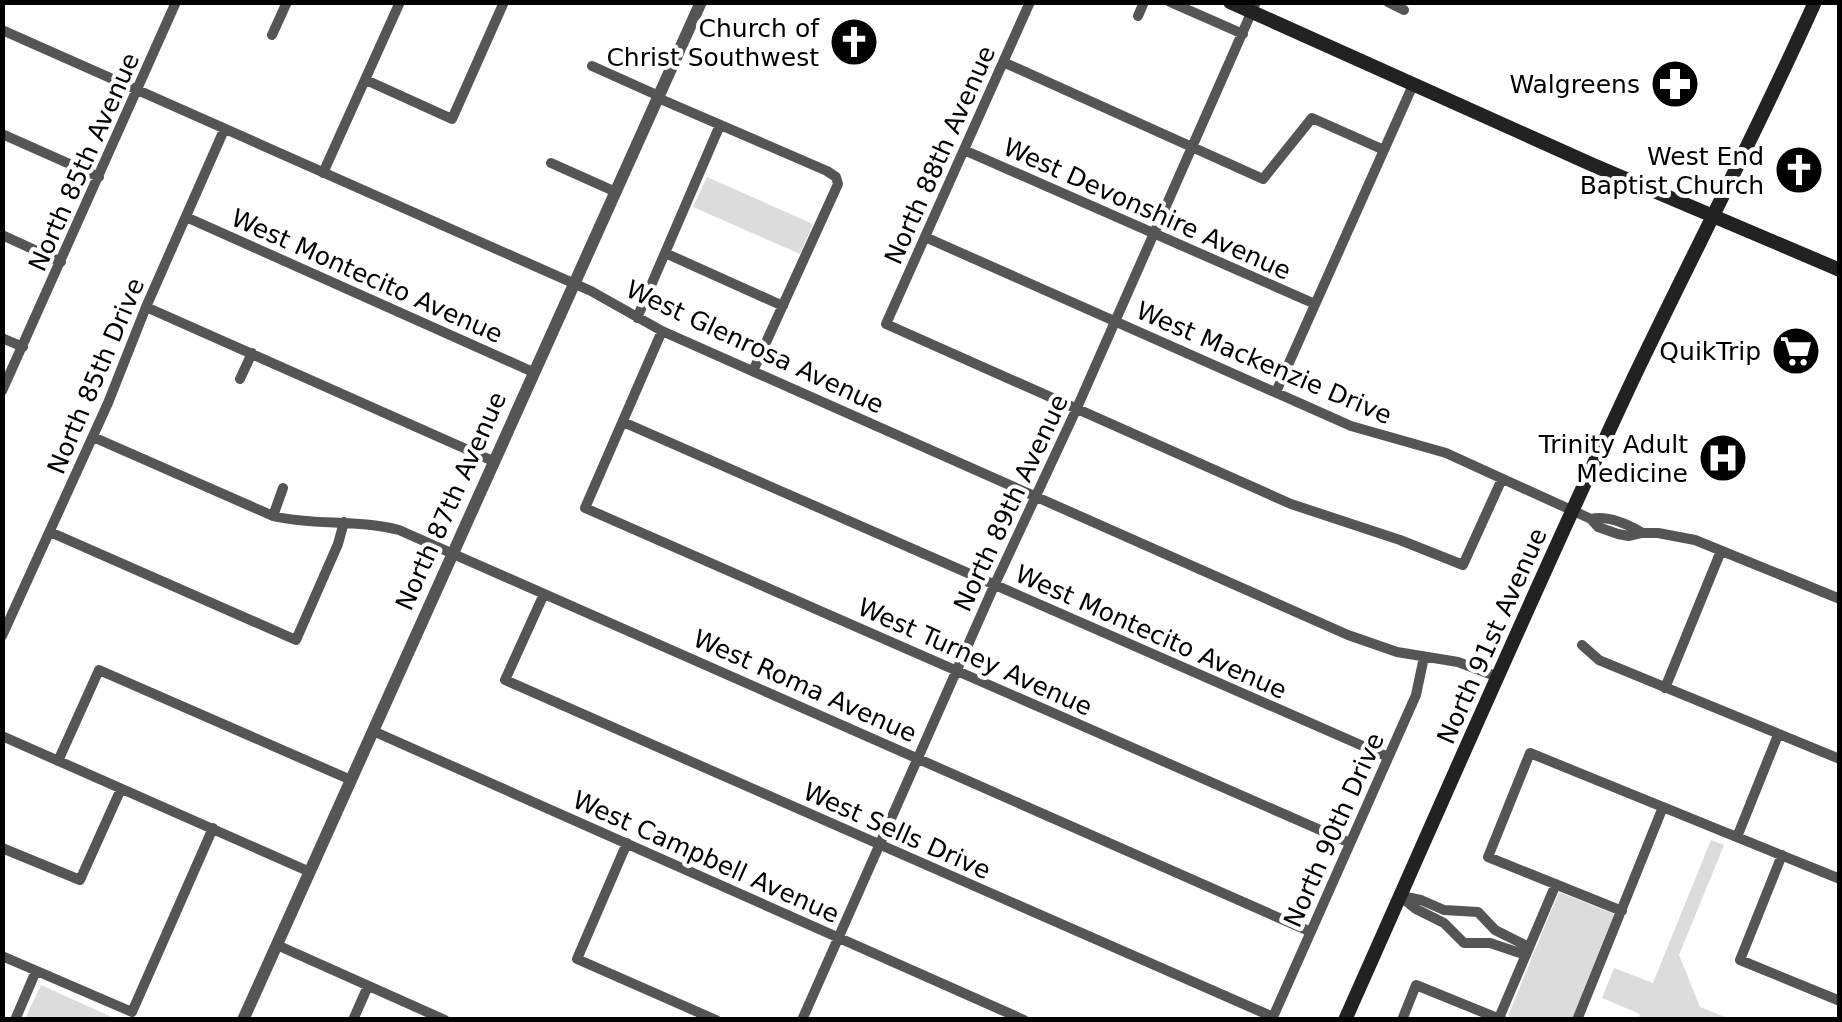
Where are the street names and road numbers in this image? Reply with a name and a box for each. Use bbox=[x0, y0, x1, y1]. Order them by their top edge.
street label: North 88th Avenue bbox=[879, 41, 1001, 269]
street label: North 85th Avenue bbox=[23, 48, 145, 276]
street label: West Devonshire Avenue bbox=[999, 132, 1295, 286]
street label: West Montecito Avenue bbox=[227, 203, 507, 349]
street label: North 85th Drive bbox=[42, 274, 150, 478]
street label: West Glenrosa Avenue bbox=[621, 274, 889, 420]
street label: West Mackenzie Drive bbox=[1132, 296, 1396, 430]
street label: North 87th Avenue bbox=[390, 387, 512, 615]
street label: North 89th Avenue bbox=[948, 390, 1074, 616]
street label: North 91st Avenue bbox=[1431, 524, 1553, 748]
street label: West Montecito Avenue bbox=[1011, 559, 1291, 705]
street label: West Turney Avenue bbox=[853, 592, 1097, 722]
street label: West Roma Avenue bbox=[689, 624, 921, 748]
street label: North 90th Drive bbox=[1278, 728, 1390, 932]
street label: West Sells Drive bbox=[799, 777, 995, 885]
street label: West Campbell Avenue bbox=[568, 785, 844, 929]

